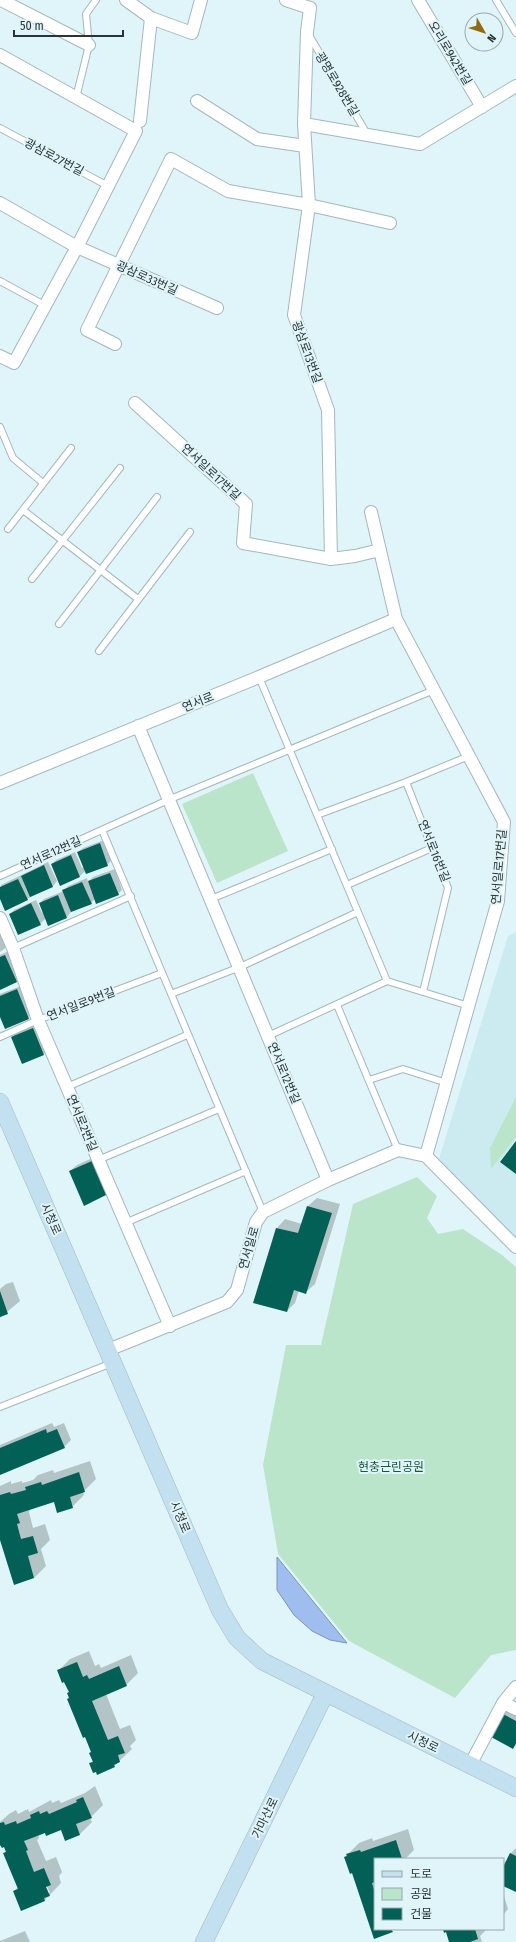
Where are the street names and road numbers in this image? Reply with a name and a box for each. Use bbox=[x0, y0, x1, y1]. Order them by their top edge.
street label: 오리로942번길 bbox=[425, 19, 475, 87]
street label: 광명로928번길 bbox=[312, 49, 362, 119]
street label: 광삼로27번길 bbox=[22, 135, 86, 179]
street label: 광삼로33번길 bbox=[114, 258, 180, 298]
street label: 광삼로13번길 bbox=[289, 319, 325, 385]
street label: 연서일로17번길 bbox=[179, 441, 243, 503]
street label: 연서로 bbox=[180, 689, 216, 715]
street label: 연서로16번길 bbox=[415, 818, 453, 884]
street label: 연서일로17번길 bbox=[489, 829, 509, 905]
street label: 연서로12번길 bbox=[18, 833, 84, 873]
street label: 연서일로9번길 bbox=[45, 985, 117, 1023]
street label: 연서로12번길 bbox=[265, 1040, 303, 1106]
street label: 연서로2번길 bbox=[64, 1092, 100, 1154]
street label: 시청로 bbox=[38, 1201, 64, 1237]
street label: 연서일로 bbox=[236, 1225, 262, 1271]
street label: 시청로 bbox=[167, 1499, 193, 1535]
street label: 시청로 bbox=[405, 1728, 441, 1756]
street label: 가마산로 bbox=[249, 1795, 281, 1841]

